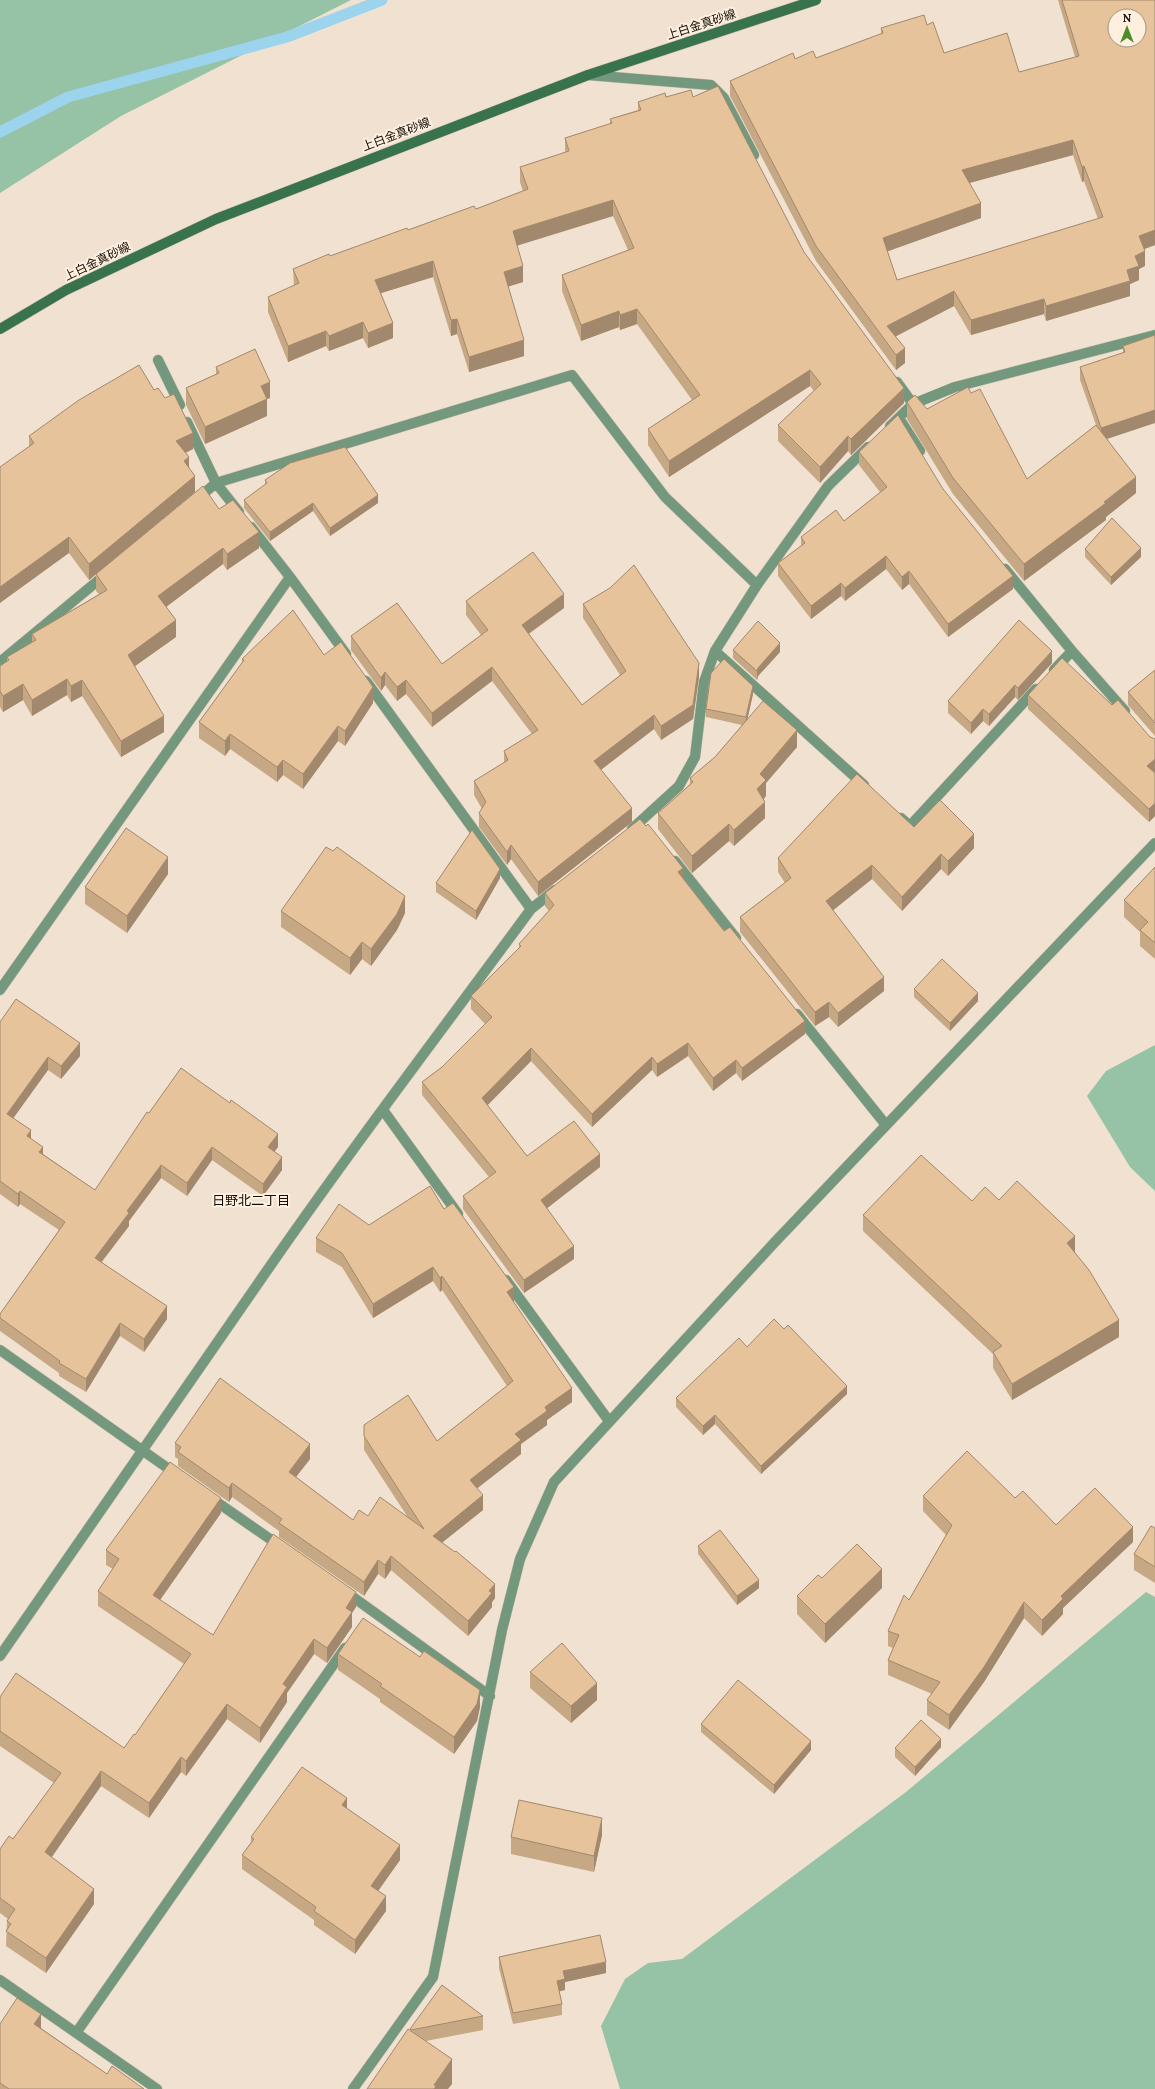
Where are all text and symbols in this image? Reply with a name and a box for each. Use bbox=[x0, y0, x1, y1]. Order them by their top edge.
street label: 上白金真砂線 bbox=[664, 6, 738, 42]
north arrow bbox=[1107, 8, 1147, 48]
text: N bbox=[1123, 11, 1132, 25]
street label: 上白金真砂線 bbox=[360, 114, 432, 154]
street label: 上白金真砂線 bbox=[61, 238, 133, 284]
district label: 日野北二丁目 bbox=[212, 1192, 290, 1209]

